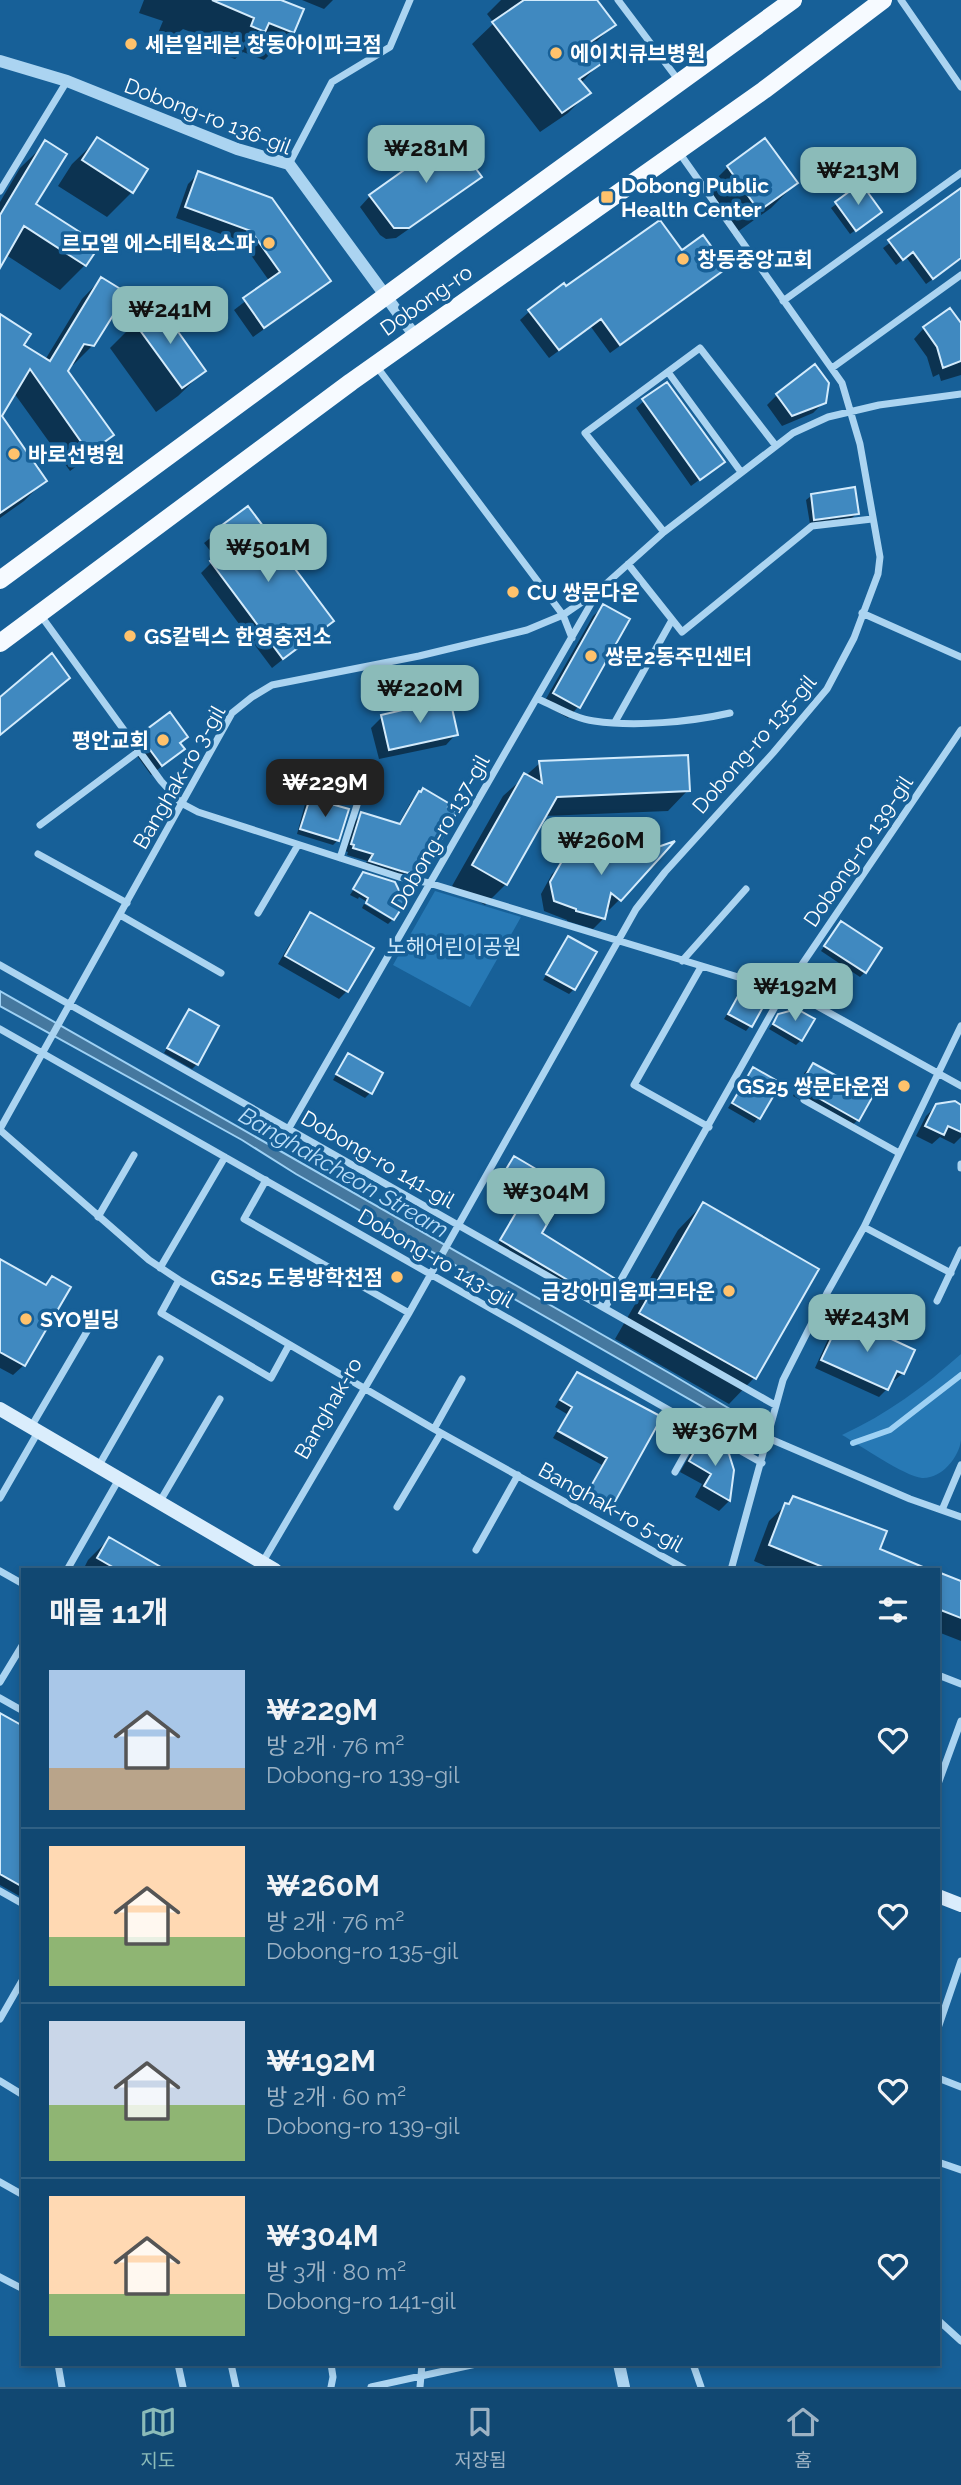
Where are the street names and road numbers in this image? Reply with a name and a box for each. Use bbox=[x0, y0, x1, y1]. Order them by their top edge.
street label: Dobong-ro 136-gil bbox=[121, 73, 295, 159]
street label: Dobong-ro bbox=[375, 259, 477, 341]
street label: Dobong-ro 135-gil bbox=[687, 669, 821, 818]
street label: Banghak-ro 3-gil bbox=[128, 701, 230, 853]
street label: Dobong-ro 137-gil bbox=[385, 750, 495, 914]
street label: Dobong-ro 139-gil bbox=[798, 771, 918, 931]
street label: Dobong-ro 141-gil bbox=[297, 1105, 460, 1213]
street label: Dobong-ro 143-gil bbox=[354, 1203, 519, 1313]
street label: Banghak-ro bbox=[289, 1353, 367, 1463]
street label: Banghak-ro 5-gil bbox=[534, 1457, 688, 1557]

